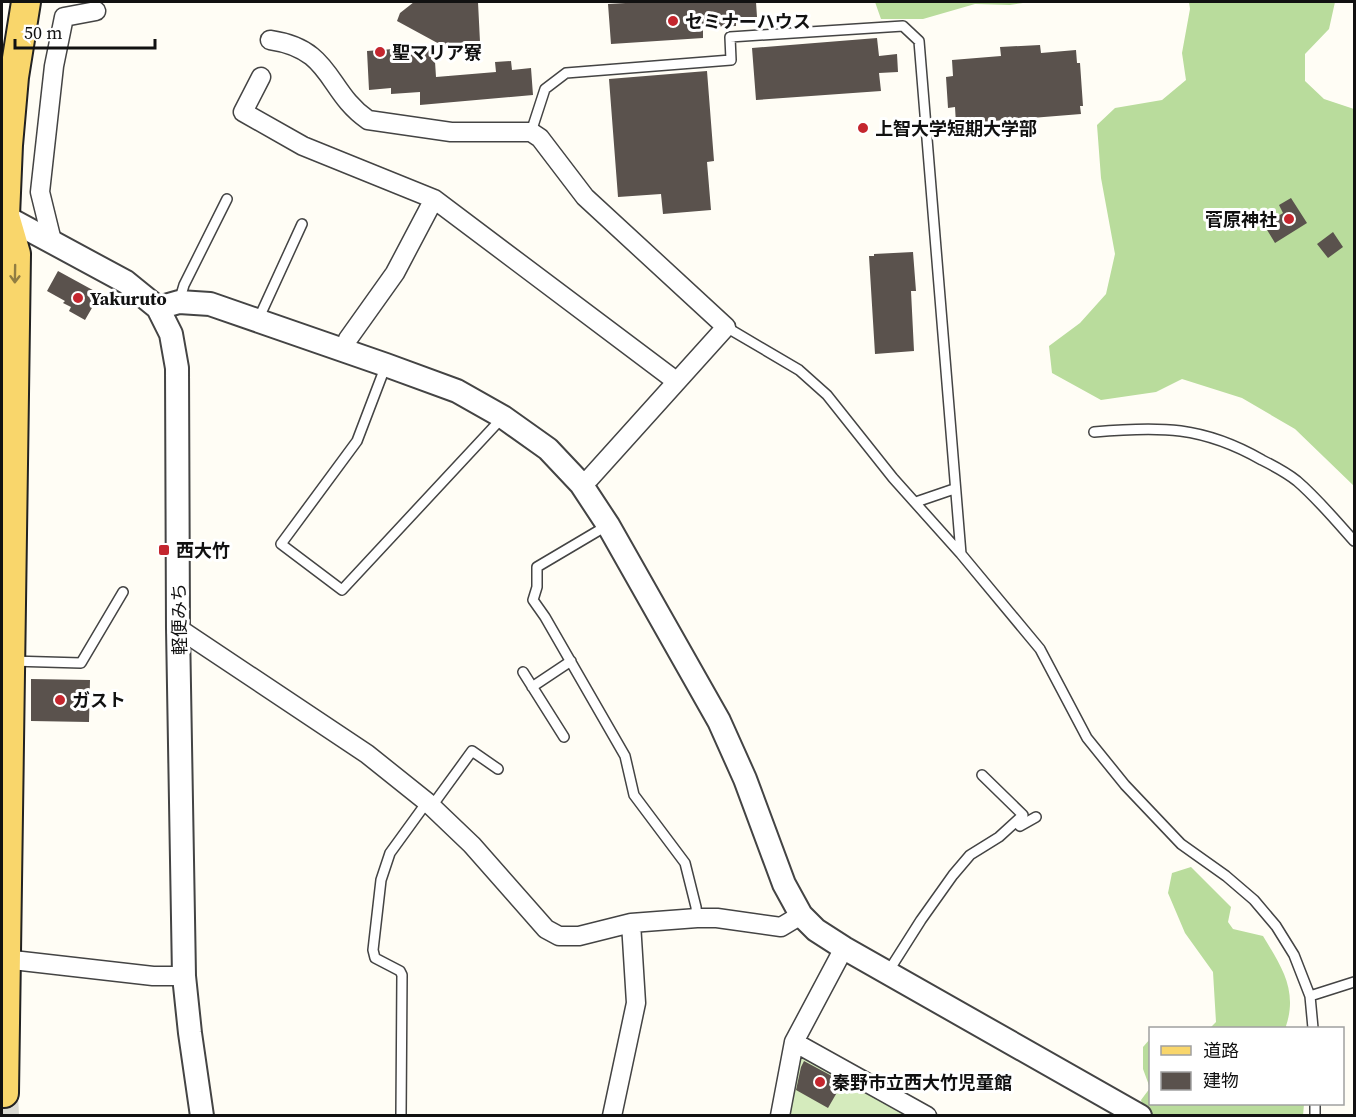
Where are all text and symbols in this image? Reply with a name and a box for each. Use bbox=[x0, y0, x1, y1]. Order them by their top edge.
place label: セミナーハウス bbox=[685, 9, 811, 34]
scale bar bbox=[15, 12, 154, 50]
marker: セミナーハウス bbox=[666, 14, 680, 28]
text: 50 m bbox=[24, 20, 62, 45]
place label: 聖マリア寮 bbox=[392, 40, 482, 65]
marker: 聖マリア寮 bbox=[373, 45, 387, 59]
place label: 上智大学短期大学部 bbox=[875, 116, 1037, 141]
marker: 上智大学短期大学部 bbox=[856, 121, 870, 135]
place label: 菅原神社 bbox=[1205, 207, 1277, 232]
marker: 菅原神社 bbox=[1282, 212, 1296, 226]
one-way arrow bbox=[9, 263, 21, 283]
place label: Yakuruto bbox=[90, 286, 167, 311]
marker: Yakuruto bbox=[71, 291, 85, 305]
place label: 西大竹 bbox=[176, 538, 230, 563]
marker: 西大竹 bbox=[157, 543, 171, 557]
street label: 軽便みち bbox=[166, 583, 192, 655]
place label: ガスト bbox=[72, 688, 126, 713]
marker: ガスト bbox=[53, 693, 67, 707]
legend bbox=[1149, 1027, 1344, 1105]
text: 道路 bbox=[1203, 1038, 1239, 1063]
text: 建物 bbox=[1203, 1068, 1239, 1093]
place label: 秦野市立西大竹児童館 bbox=[832, 1070, 1012, 1095]
marker: 秦野市立西大竹児童館 bbox=[813, 1075, 827, 1089]

